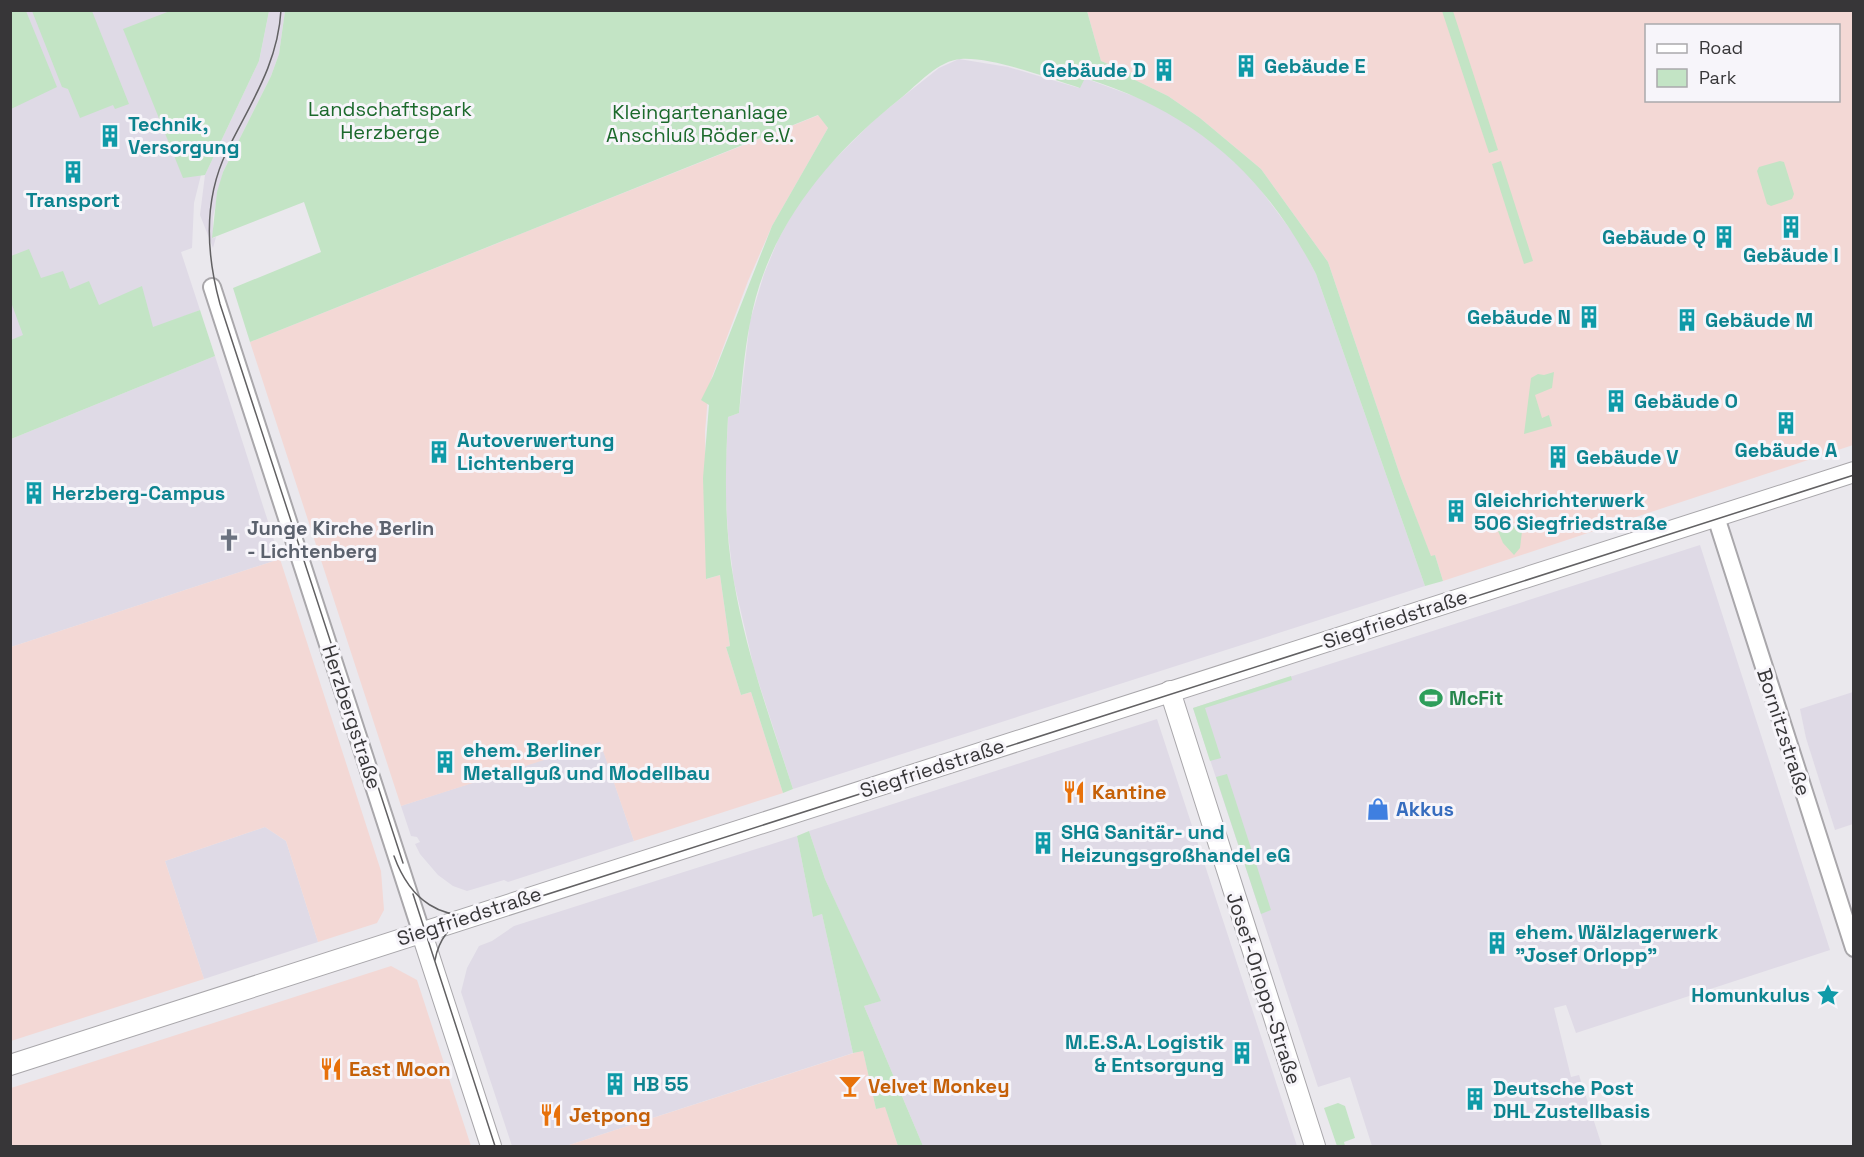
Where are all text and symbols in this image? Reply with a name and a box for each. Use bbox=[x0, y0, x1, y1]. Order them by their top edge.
legend bbox=[1645, 24, 1840, 102]
text: Road bbox=[1699, 36, 1743, 59]
building icon: Gebäude E bbox=[1233, 53, 1259, 79]
place label: Gebäude E bbox=[1264, 53, 1366, 79]
place label: Gebäude D bbox=[1042, 57, 1146, 83]
building icon: Gebäude D bbox=[1151, 57, 1177, 83]
text: Park bbox=[1699, 66, 1737, 89]
park label: Landschaftspark Herzberge bbox=[308, 96, 472, 145]
park label: Kleingartenanlage Anschluß Röder e.V. bbox=[606, 99, 794, 148]
place label: Technik, Versorgung bbox=[128, 111, 239, 160]
building icon: Technik, Versorgung bbox=[97, 123, 123, 149]
building icon: Transport bbox=[60, 159, 86, 185]
place label: Transport bbox=[26, 187, 120, 213]
building icon: Gebäude I bbox=[1778, 214, 1804, 240]
place label: Gebäude Q bbox=[1602, 224, 1706, 250]
building icon: Gebäude Q bbox=[1711, 224, 1737, 250]
place label: Gebäude I bbox=[1743, 242, 1839, 268]
place label: Gebäude N bbox=[1467, 304, 1571, 330]
building icon: Gebäude N bbox=[1576, 304, 1602, 330]
building icon: Gebäude M bbox=[1674, 307, 1700, 333]
place label: Gebäude M bbox=[1705, 307, 1813, 333]
building icon: Gebäude O bbox=[1603, 388, 1629, 414]
place label: Gebäude O bbox=[1634, 388, 1738, 414]
building icon: Gebäude A bbox=[1773, 410, 1799, 436]
place label: Autoverwertung Lichtenberg bbox=[457, 427, 614, 476]
place label: Gebäude A bbox=[1735, 437, 1838, 463]
building icon: Autoverwertung Lichtenberg bbox=[426, 439, 452, 465]
building icon: Gebäude V bbox=[1545, 444, 1571, 470]
place label: Gebäude V bbox=[1576, 444, 1679, 470]
building icon: Herzberg-Campus bbox=[21, 480, 47, 506]
place label: Herzberg-Campus bbox=[52, 480, 225, 506]
place label: Gleichrichterwerk 506 Siegfriedstraße bbox=[1474, 487, 1668, 536]
building icon: Gleichrichterwerk 506 Siegfriedstraße bbox=[1443, 498, 1469, 524]
place label: Junge Kirche Berlin - Lichtenberg bbox=[247, 515, 434, 564]
church icon: Junge Kirche Berlin - Lichtenberg bbox=[216, 527, 242, 553]
street label: Siegfriedstraße bbox=[1319, 583, 1471, 655]
street label: Herzbergstraße bbox=[316, 642, 388, 792]
street label: Bornitzstraße bbox=[1751, 665, 1817, 799]
sports icon: McFit bbox=[1418, 685, 1444, 711]
place label: McFit bbox=[1449, 685, 1503, 711]
street label: Siegfriedstraße bbox=[856, 732, 1008, 804]
place label: ehem. Berliner Metallguß und Modellbau bbox=[463, 737, 710, 786]
building icon: ehem. Berliner Metallguß und Modellbau bbox=[432, 749, 458, 775]
restaurant icon: Kantine bbox=[1061, 779, 1087, 805]
place label: Kantine bbox=[1092, 779, 1166, 805]
shop icon: Akkus bbox=[1365, 796, 1391, 822]
place label: Akkus bbox=[1396, 796, 1454, 822]
place label: SHG Sanitär- und Heizungsgroßhandel eG bbox=[1061, 819, 1290, 868]
building icon: SHG Sanitär- und Heizungsgroßhandel eG bbox=[1030, 830, 1056, 856]
street label: Siegfriedstraße bbox=[393, 880, 545, 952]
street label: Josef-Orlopp-Straße bbox=[1221, 888, 1307, 1088]
place label: ehem. Wälzlagerwerk "Josef Orlopp" bbox=[1515, 919, 1718, 968]
building icon: ehem. Wälzlagerwerk "Josef Orlopp" bbox=[1484, 930, 1510, 956]
place label: Homunkulus bbox=[1691, 982, 1810, 1008]
place icon: Homunkulus bbox=[1815, 982, 1841, 1008]
place label: M.E.S.A. Logistik & Entsorgung bbox=[1065, 1029, 1224, 1078]
building icon: M.E.S.A. Logistik & Entsorgung bbox=[1229, 1040, 1255, 1066]
restaurant icon: East Moon bbox=[318, 1056, 344, 1082]
place label: East Moon bbox=[349, 1056, 450, 1082]
building icon: HB 55 bbox=[602, 1071, 628, 1097]
place label: HB 55 bbox=[633, 1071, 688, 1097]
bar icon: Velvet Monkey bbox=[837, 1073, 863, 1099]
place label: Velvet Monkey bbox=[868, 1073, 1009, 1099]
place label: Deutsche Post DHL Zustellbasis bbox=[1493, 1075, 1650, 1124]
building icon: Deutsche Post DHL Zustellbasis bbox=[1462, 1086, 1488, 1112]
restaurant icon: Jetpong bbox=[538, 1102, 564, 1128]
place label: Jetpong bbox=[569, 1102, 651, 1128]

